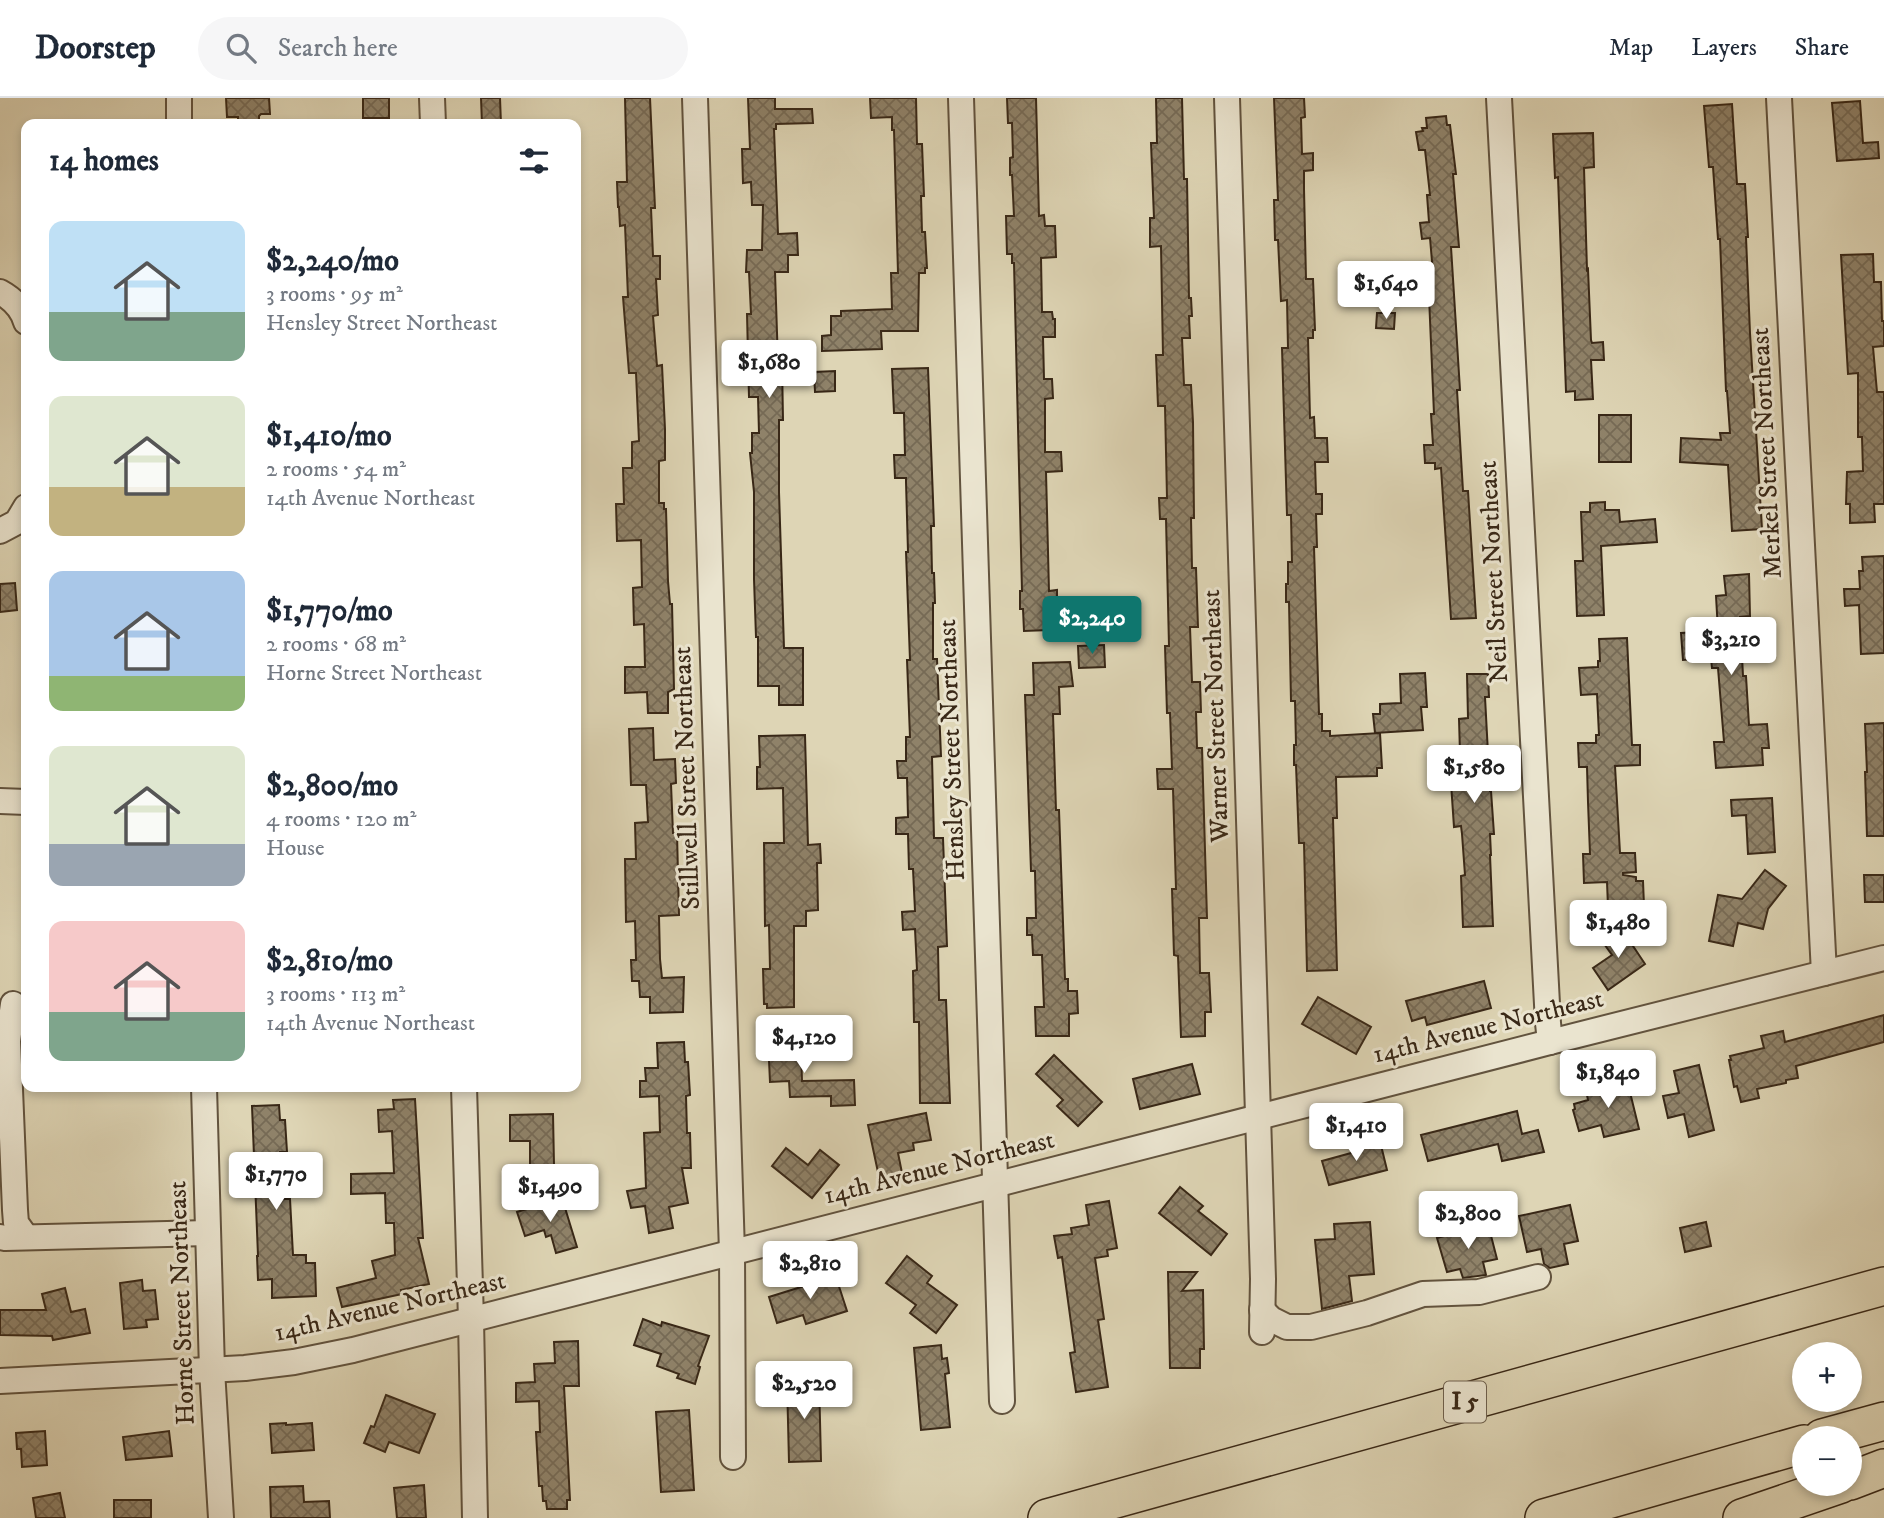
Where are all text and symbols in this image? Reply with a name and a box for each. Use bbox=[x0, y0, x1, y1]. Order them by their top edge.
search box bbox=[198, 17, 688, 80]
text: Doorstep bbox=[35, 28, 156, 69]
icon: search bbox=[222, 29, 260, 67]
text: Search here bbox=[278, 32, 398, 65]
text: Map bbox=[1609, 33, 1653, 63]
text: Layers bbox=[1691, 33, 1757, 63]
text: Share bbox=[1795, 33, 1849, 63]
icon: filters bbox=[515, 142, 553, 180]
text: 14 homes bbox=[49, 143, 159, 180]
text: $2,240/mo bbox=[266, 243, 399, 280]
icon: home bbox=[105, 249, 189, 333]
pin: $1,640 bbox=[1329, 262, 1443, 321]
text: $1,640 bbox=[1354, 269, 1418, 298]
text: 3 rooms · 95 m² bbox=[266, 280, 403, 309]
text: Hensley Street Northeast bbox=[266, 309, 497, 338]
street label: Merkel Street Northeast bbox=[1744, 327, 1790, 579]
pin: $1,680 bbox=[712, 341, 826, 400]
text: $1,680 bbox=[737, 348, 801, 377]
text: $1,410/mo bbox=[266, 418, 392, 455]
icon: home bbox=[105, 424, 189, 508]
text: 2 rooms · 54 m² bbox=[266, 455, 406, 484]
street label: Neil Street Northeast bbox=[1472, 460, 1516, 684]
text: 14th Avenue Northeast bbox=[266, 484, 475, 513]
street label: Warner Street Northeast bbox=[1195, 589, 1237, 844]
text: $1,770/mo bbox=[266, 593, 393, 630]
pin: $2,240 bbox=[1035, 596, 1149, 656]
icon: home bbox=[105, 599, 189, 683]
text: $2,240 bbox=[1058, 604, 1126, 633]
pin: $3,210 bbox=[1674, 618, 1788, 677]
street label: Hensley Street Northeast bbox=[931, 619, 973, 881]
text: $3,210 bbox=[1701, 625, 1761, 654]
text: 2 rooms · 68 m² bbox=[266, 630, 406, 659]
street label: Stillwell Street Northeast bbox=[666, 646, 708, 910]
text: Horne Street Northeast bbox=[266, 659, 482, 688]
pin: $1,580 bbox=[1417, 746, 1531, 805]
text: $1,580 bbox=[1443, 753, 1505, 782]
text: $2,800/mo bbox=[266, 768, 398, 805]
icon: home bbox=[105, 774, 189, 858]
text: 4 rooms · 120 m² bbox=[266, 805, 417, 834]
text: House bbox=[266, 834, 324, 863]
pin: $1,480 bbox=[1561, 900, 1675, 960]
text: $1,480 bbox=[1586, 908, 1650, 937]
text: $2,810/mo bbox=[266, 943, 393, 980]
icon: home bbox=[105, 949, 189, 1033]
text: 3 rooms · 113 m² bbox=[266, 980, 405, 1009]
street label: 14th Avenue Northeast bbox=[1369, 982, 1607, 1072]
text: 14th Avenue Northeast bbox=[266, 1009, 475, 1038]
pin: $4,120 bbox=[747, 1016, 861, 1075]
text: $4,120 bbox=[772, 1023, 836, 1052]
pin: $1,840 bbox=[1551, 1051, 1665, 1110]
text: $1,840 bbox=[1576, 1058, 1640, 1087]
pin: $1,410 bbox=[1299, 1104, 1413, 1163]
text: $1,410 bbox=[1325, 1111, 1387, 1140]
street label: 14th Avenue Northeast bbox=[820, 1123, 1058, 1213]
pin: $1,770 bbox=[219, 1152, 333, 1212]
text: $1,770 bbox=[245, 1160, 307, 1189]
pin: $1,490 bbox=[493, 1164, 607, 1224]
text: $1,490 bbox=[518, 1172, 582, 1201]
street label: Horne Street Northeast bbox=[161, 1180, 203, 1426]
pin: $2,800 bbox=[1411, 1192, 1525, 1251]
text: $2,800 bbox=[1435, 1199, 1501, 1228]
pin: $2,810 bbox=[753, 1242, 867, 1301]
text: $2,810 bbox=[779, 1249, 841, 1278]
street label: 14th Avenue Northeast bbox=[271, 1264, 509, 1350]
map controls bbox=[1792, 1342, 1862, 1496]
button: + bbox=[1792, 1342, 1862, 1412]
pin: $2,520 bbox=[747, 1362, 861, 1421]
text: $2,520 bbox=[771, 1369, 837, 1398]
road number: I 5 bbox=[1444, 1382, 1486, 1422]
button: − bbox=[1792, 1426, 1862, 1496]

